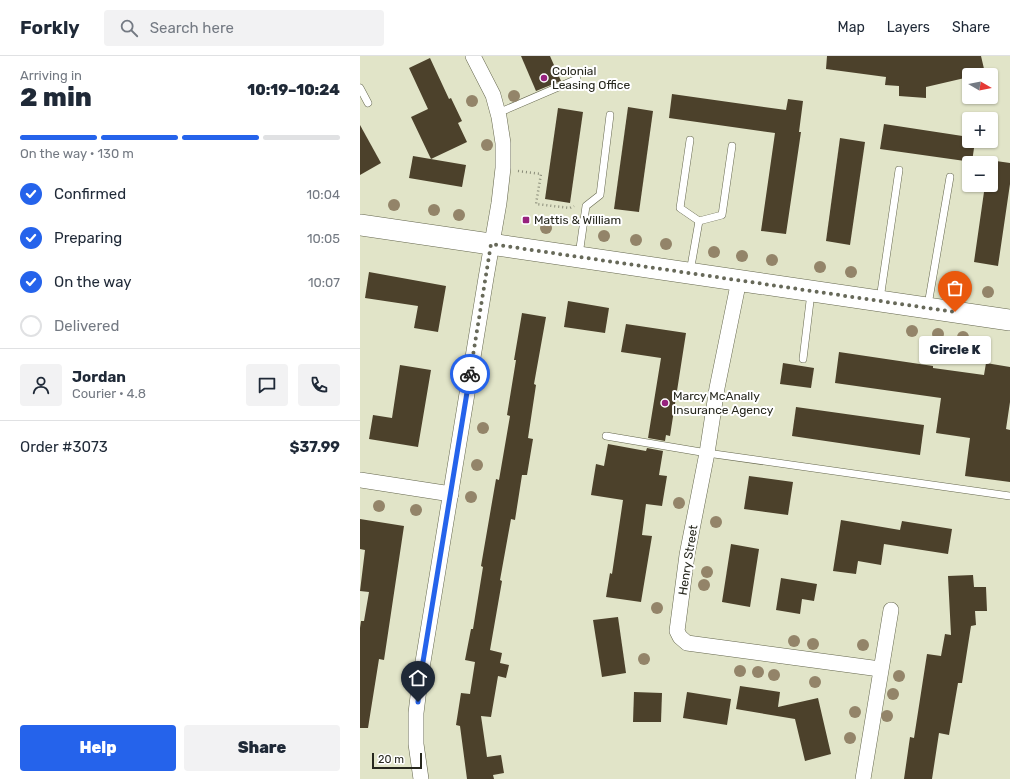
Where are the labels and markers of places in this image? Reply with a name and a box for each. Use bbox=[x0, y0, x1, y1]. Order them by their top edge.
place label: Colonial Leasing Office bbox=[552, 64, 630, 92]
marker: Colonial Leasing Office bbox=[539, 73, 549, 83]
place label: Mattis & William bbox=[534, 213, 621, 227]
marker: Mattis & William bbox=[521, 215, 531, 225]
pin bbox=[938, 271, 972, 312]
callout: Circle K bbox=[919, 336, 991, 364]
place label: Marcy McAnally Insurance Agency bbox=[673, 389, 774, 417]
marker: Marcy McAnally Insurance Agency bbox=[660, 398, 670, 408]
pin bbox=[401, 661, 435, 702]

